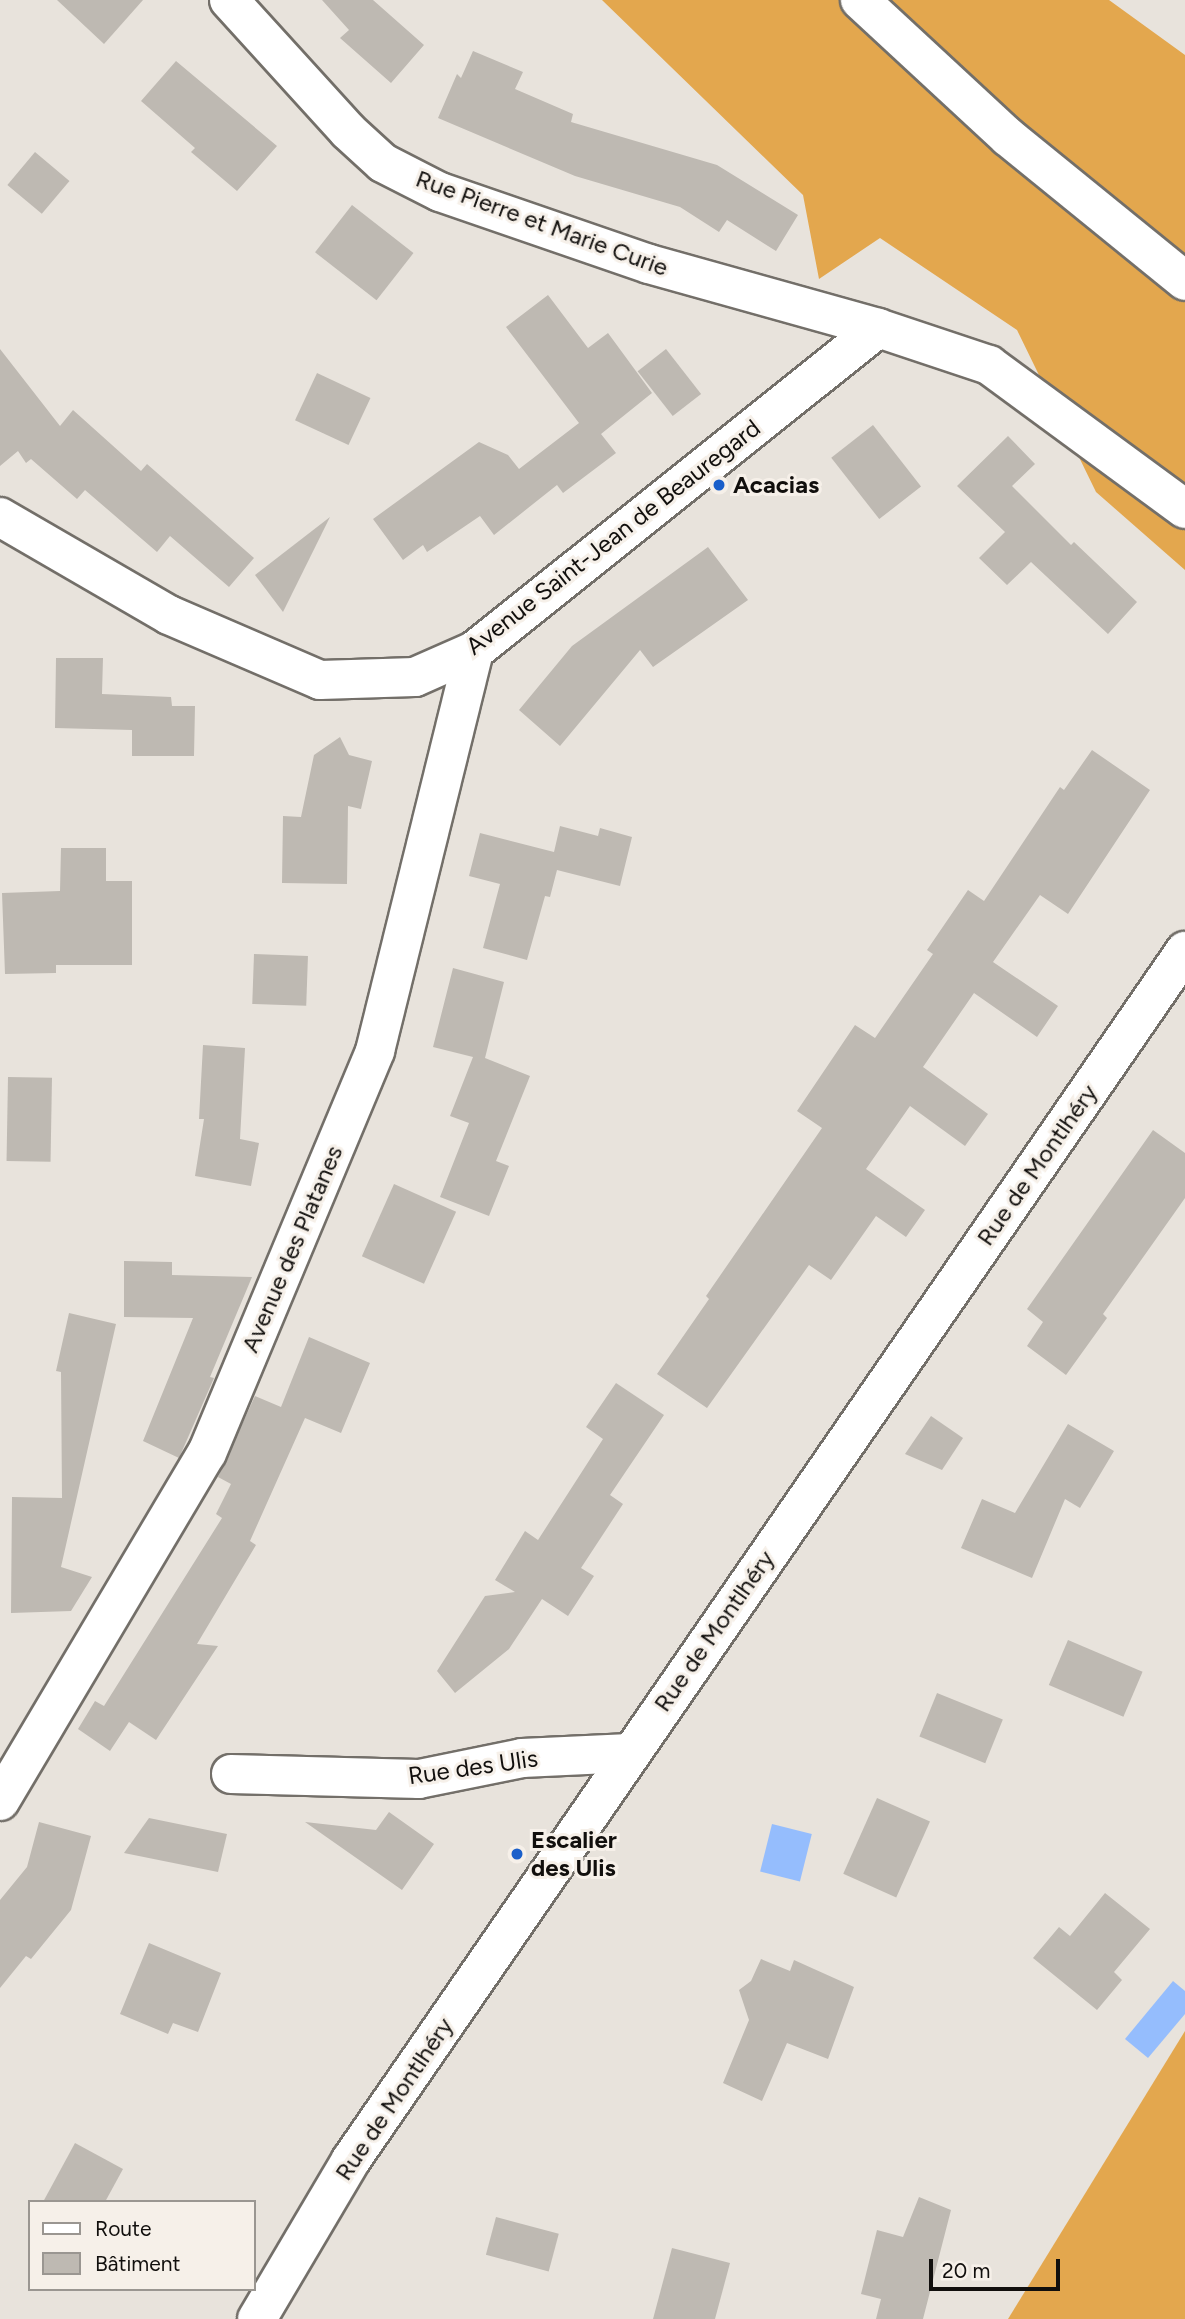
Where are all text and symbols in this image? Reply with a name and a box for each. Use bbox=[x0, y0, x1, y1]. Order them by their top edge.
street label: Rue Pierre et Marie Curie bbox=[412, 164, 672, 282]
street label: Avenue Saint-Jean de Beauregard bbox=[460, 413, 766, 661]
place label: Acacias bbox=[733, 471, 819, 499]
marker: Acacias bbox=[711, 477, 727, 493]
street label: Rue de Montlhéry bbox=[971, 1079, 1103, 1251]
street label: Avenue des Platanes bbox=[235, 1141, 349, 1357]
street label: Rue de Montlhéry bbox=[648, 1545, 780, 1717]
street label: Rue des Ulis bbox=[406, 1744, 540, 1790]
place label: Escalier des Ulis bbox=[531, 1826, 617, 1882]
marker: Escalier des Ulis bbox=[509, 1846, 525, 1862]
street label: Rue de Montlhéry bbox=[329, 2012, 459, 2186]
legend bbox=[28, 2200, 256, 2291]
text: Route bbox=[95, 2216, 151, 2241]
scale bar bbox=[933, 2246, 1064, 2290]
text: Bâtiment bbox=[95, 2251, 180, 2276]
text: 20 m bbox=[942, 2258, 990, 2283]

